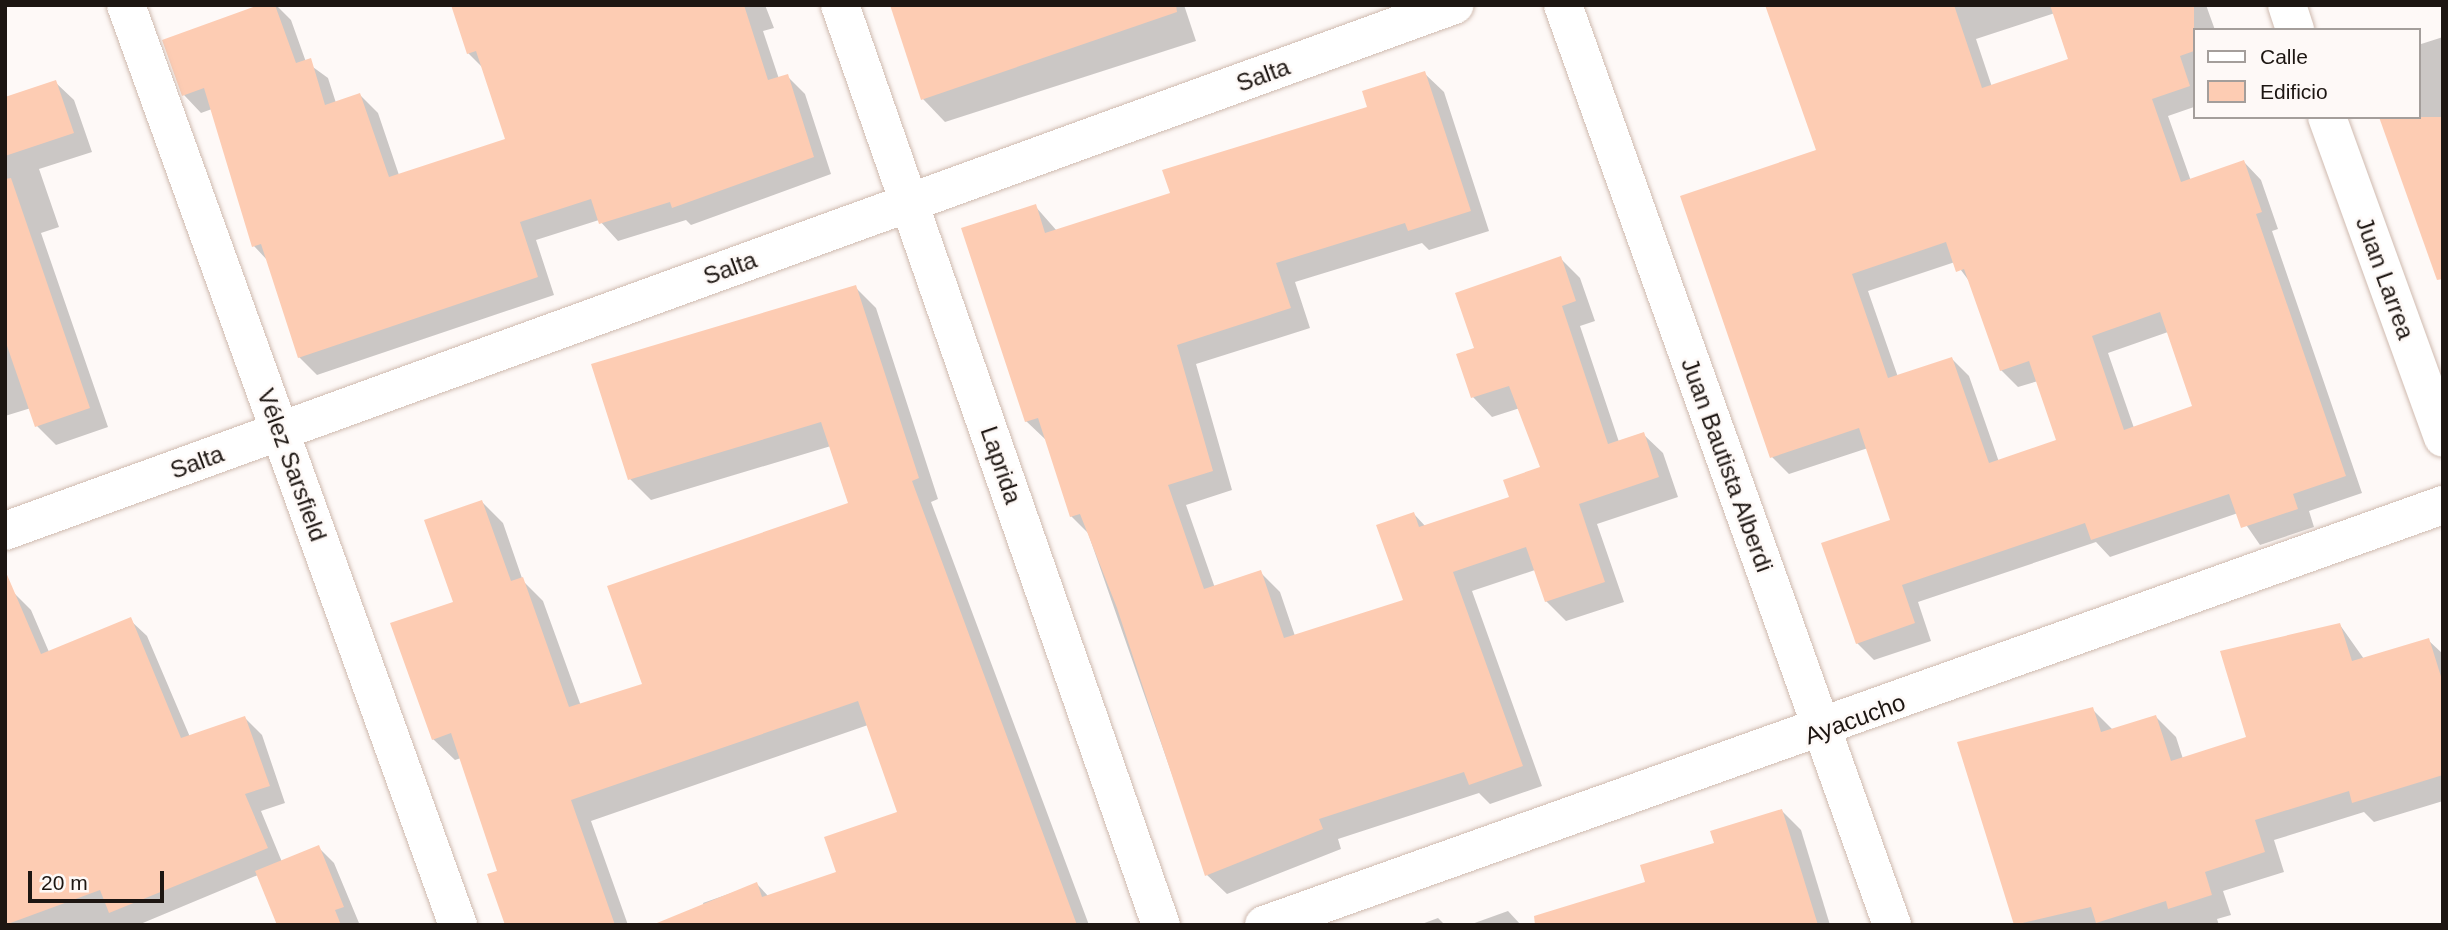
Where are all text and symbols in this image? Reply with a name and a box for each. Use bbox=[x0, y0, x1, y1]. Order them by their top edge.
legend bbox=[2192, 28, 2420, 119]
text: Calle bbox=[2260, 45, 2308, 68]
street label: Salta bbox=[1232, 52, 1294, 98]
text: Edificio bbox=[2260, 80, 2328, 103]
street label: Juan Larrea bbox=[2350, 213, 2420, 343]
street label: Salta bbox=[699, 245, 761, 291]
street label: Juan Bautista Alberdi bbox=[1675, 354, 1779, 576]
street label: Vélez Sarsfield bbox=[251, 385, 333, 545]
street label: Laprida bbox=[974, 422, 1028, 508]
street label: Salta bbox=[166, 439, 228, 485]
street label: Ayacucho bbox=[1801, 688, 1909, 750]
scale bar bbox=[32, 856, 168, 900]
text: 20 m bbox=[41, 871, 88, 894]

